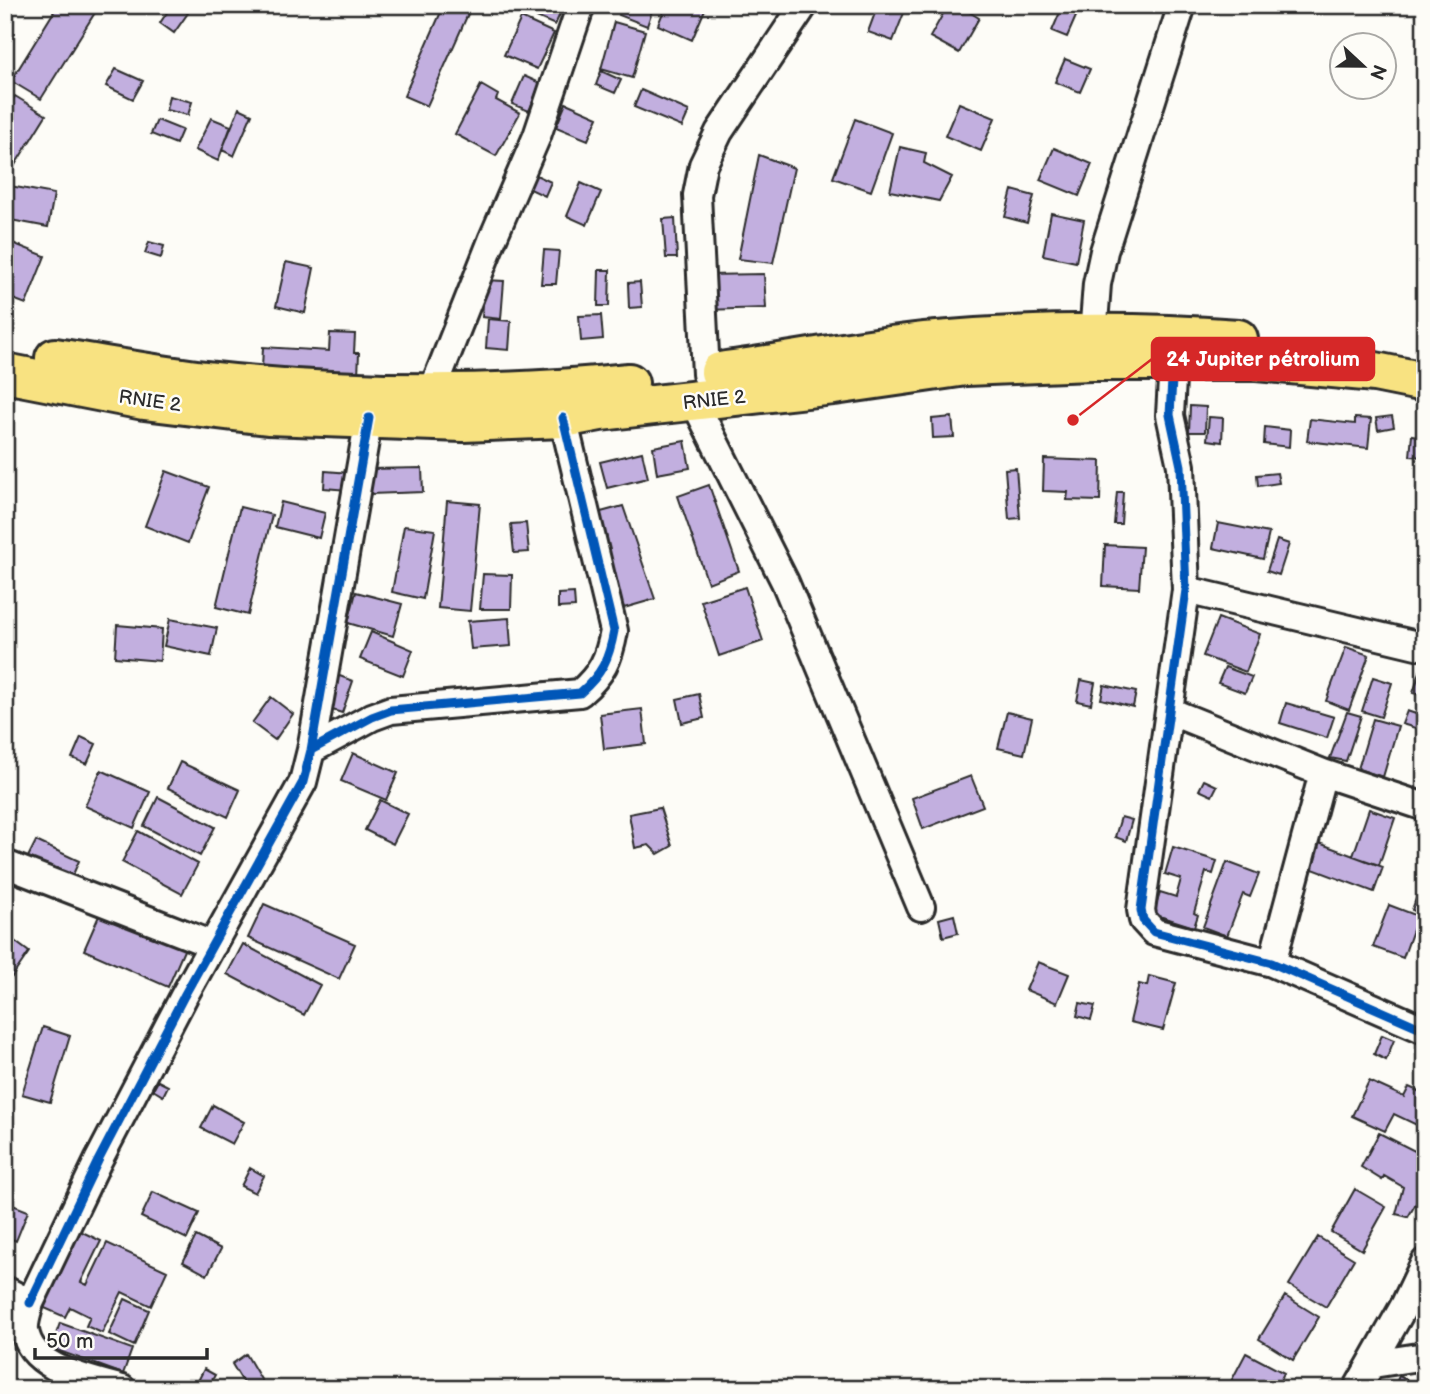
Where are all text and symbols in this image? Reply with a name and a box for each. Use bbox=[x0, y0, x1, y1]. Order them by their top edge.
north arrow bbox=[1328, 32, 1398, 102]
text: N bbox=[1364, 61, 1391, 83]
callout: 24 Jupiter pétrolium bbox=[1152, 338, 1374, 380]
text: 24 Jupiter pétrolium bbox=[1166, 347, 1360, 372]
street label: RNIE 2 bbox=[117, 386, 183, 417]
street label: RNIE 2 bbox=[682, 386, 747, 415]
scale bar bbox=[35, 1317, 206, 1361]
text: 50 m bbox=[46, 1329, 93, 1354]

